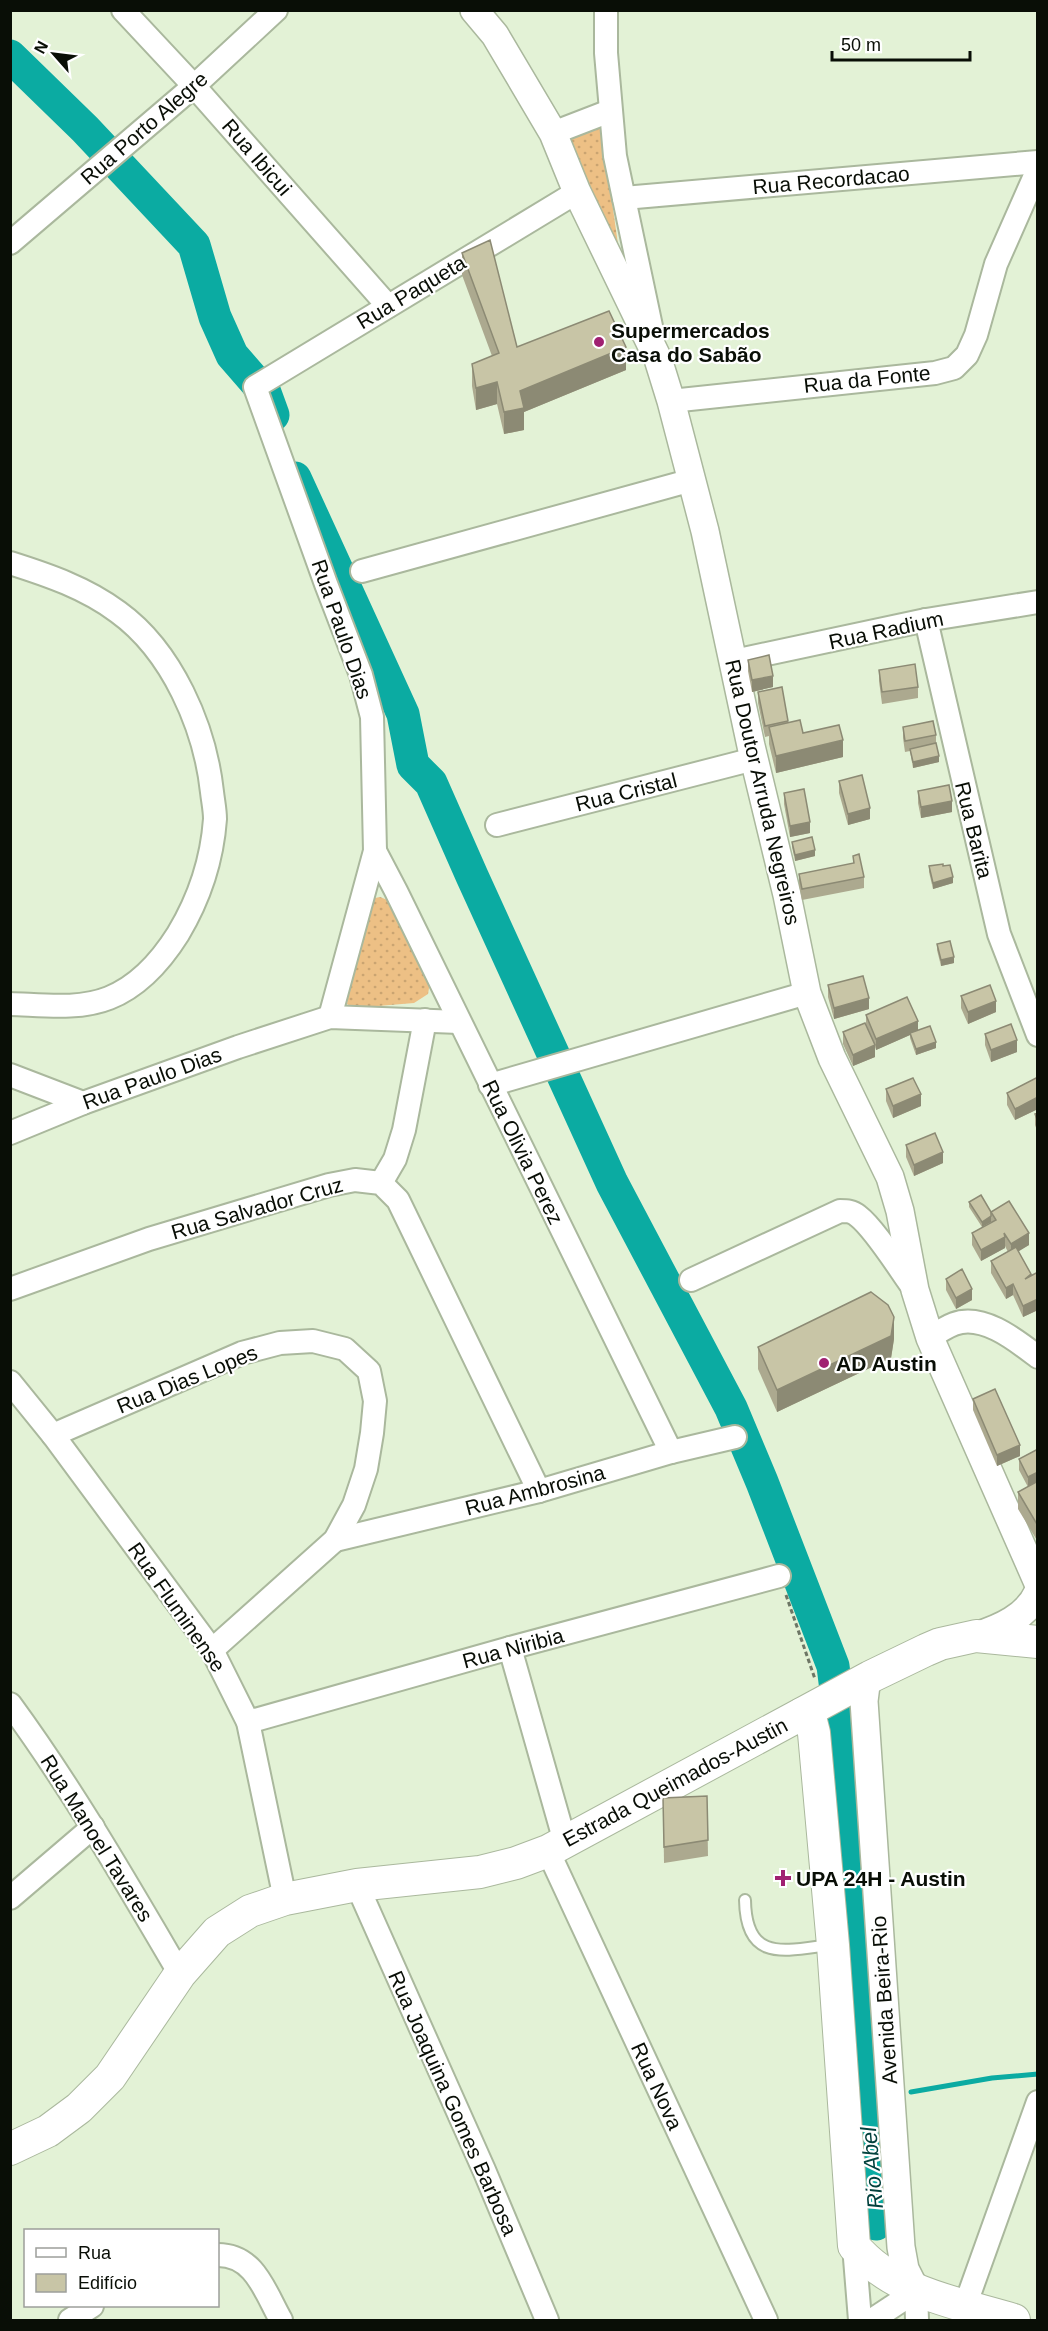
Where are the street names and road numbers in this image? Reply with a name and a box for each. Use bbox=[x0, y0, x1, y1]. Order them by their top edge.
street label: Rua Porto Alegre bbox=[76, 67, 212, 189]
street label: Rua Ibicui bbox=[218, 114, 296, 200]
street label: Rua Recordacao bbox=[752, 162, 910, 198]
street label: Rua Paqueta bbox=[353, 250, 470, 333]
street label: Rua da Fonte bbox=[803, 361, 931, 397]
street label: Rua Paulo Dias bbox=[307, 556, 377, 702]
street label: Rua Radium bbox=[827, 607, 945, 653]
street label: Rua Doutor Arruda Negreiros bbox=[721, 657, 805, 927]
street label: Rua Cristal bbox=[573, 768, 679, 816]
street label: Rua Barita bbox=[951, 779, 997, 881]
street label: Rua Paulo Dias bbox=[80, 1042, 224, 1114]
street label: Rua Olivia Perez bbox=[478, 1076, 568, 1228]
street label: Rua Salvador Cruz bbox=[169, 1172, 345, 1244]
street label: Rua Dias Lopes bbox=[113, 1340, 261, 1418]
street label: Rua Ambrosina bbox=[463, 1460, 608, 1520]
street label: Rua Fluminense bbox=[124, 1538, 230, 1676]
street label: Rua Niribia bbox=[460, 1623, 566, 1673]
street label: Estrada Queimados-Austin bbox=[559, 1713, 791, 1851]
street label: Rua Manoel Tavares bbox=[36, 1750, 158, 1926]
street label: Avenida Beira-Rio bbox=[867, 1915, 901, 2085]
street label: Rua Joaquina Gomes Barbosa bbox=[384, 1967, 522, 2239]
street label: Rua Nova bbox=[627, 2039, 687, 2133]

